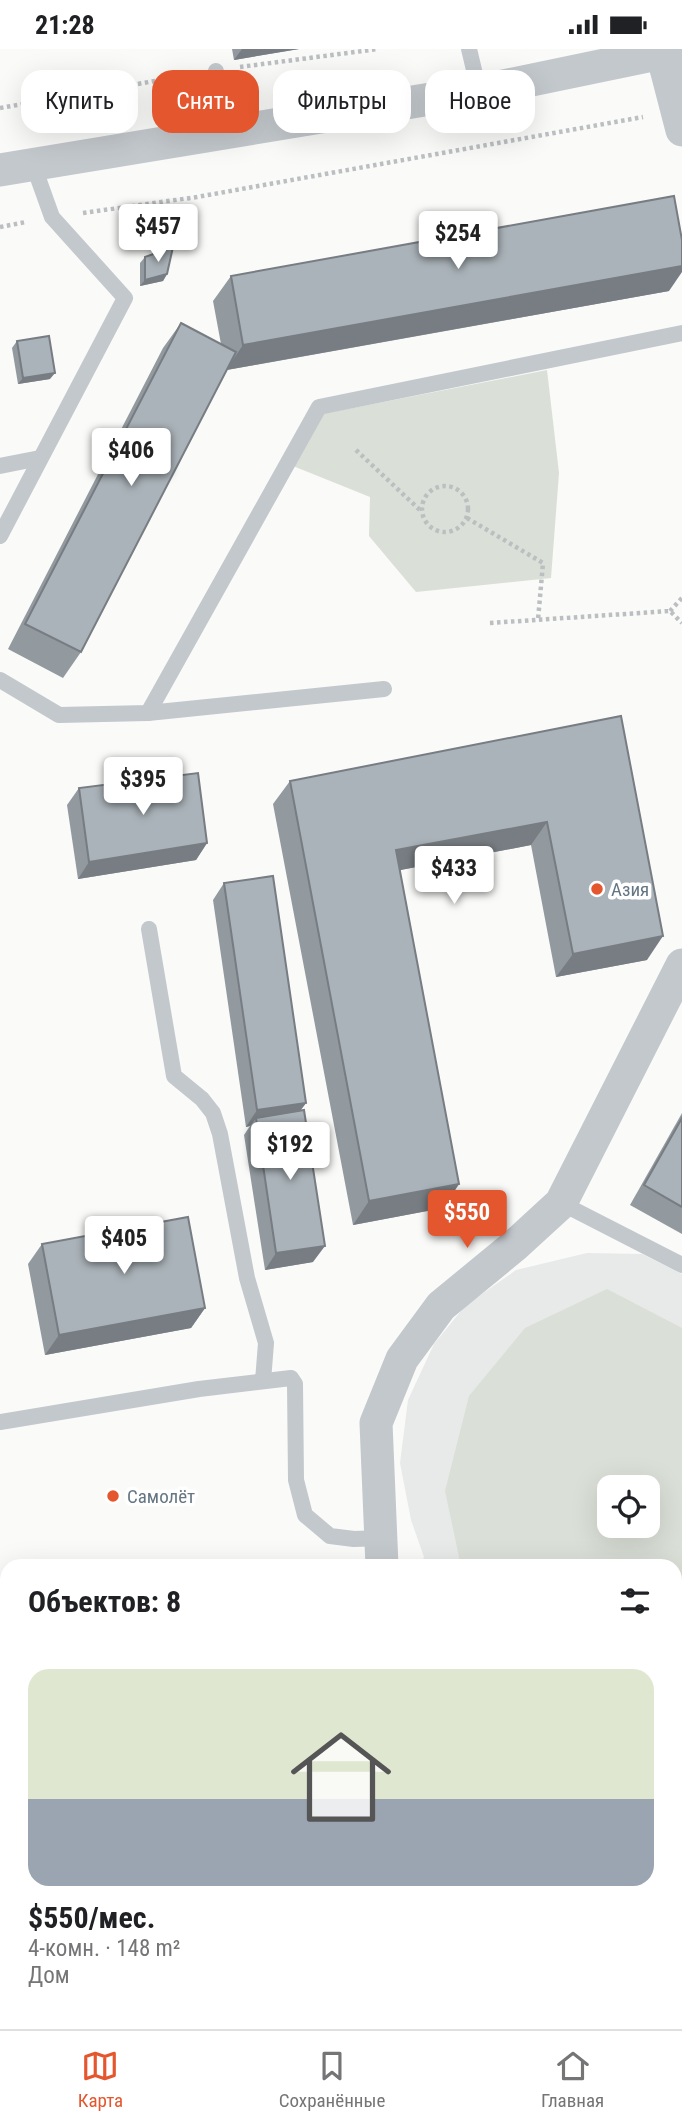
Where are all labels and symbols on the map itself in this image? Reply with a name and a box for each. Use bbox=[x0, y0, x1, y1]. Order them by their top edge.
pin: $457 bbox=[117, 205, 199, 264]
pin: $254 bbox=[417, 211, 499, 271]
pin: $406 bbox=[90, 429, 172, 488]
pin: $395 bbox=[102, 757, 184, 817]
pin: $433 bbox=[413, 847, 495, 906]
place label: Азия bbox=[611, 878, 649, 901]
marker: Азия bbox=[589, 881, 605, 897]
pin: $192 bbox=[249, 1123, 331, 1182]
pin: $550 bbox=[426, 1191, 508, 1250]
pin: $405 bbox=[83, 1217, 165, 1276]
place label: Самолёт bbox=[127, 1485, 195, 1508]
marker: Самолёт bbox=[105, 1488, 121, 1504]

